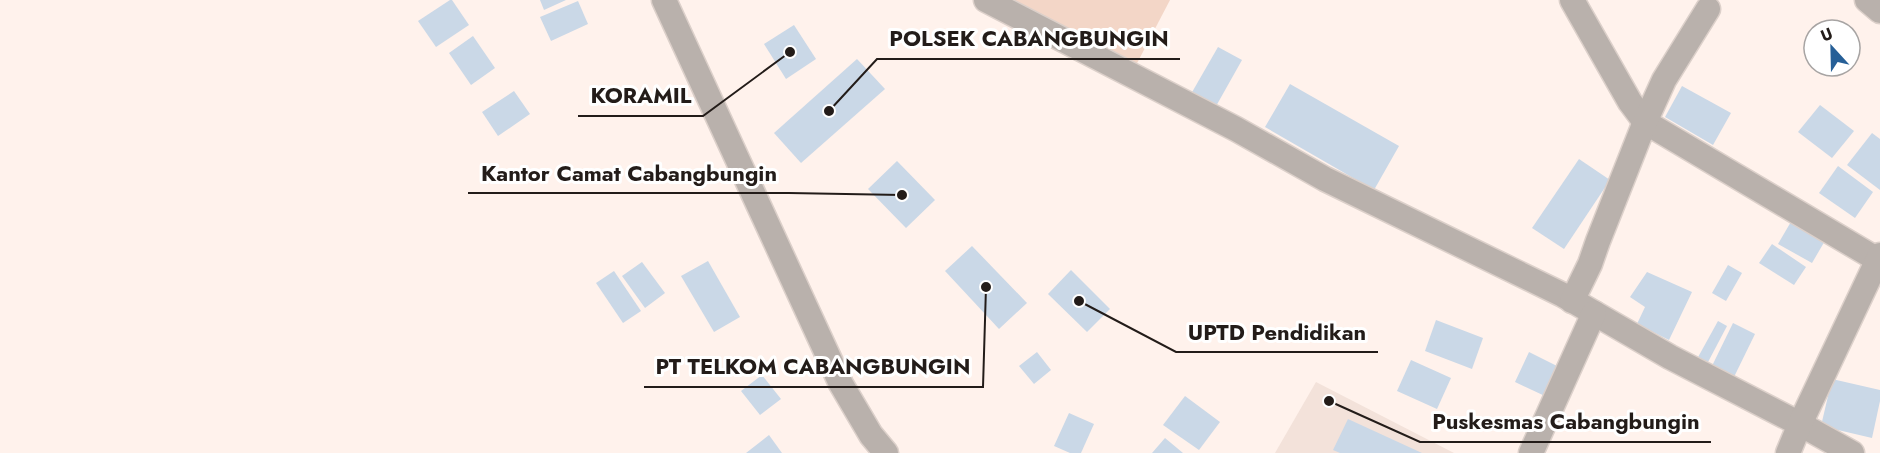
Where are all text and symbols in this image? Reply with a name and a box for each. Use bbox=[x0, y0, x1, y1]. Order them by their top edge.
north arrow bbox=[1802, 18, 1862, 78]
callout: POLSEK CABANGBUNGIN bbox=[877, 19, 1180, 59]
text: POLSEK CABANGBUNGIN bbox=[889, 22, 1169, 54]
text: U bbox=[1817, 22, 1836, 47]
callout: KORAMIL bbox=[578, 76, 703, 116]
text: KORAMIL bbox=[590, 79, 692, 111]
callout: Kantor Camat Cabangbungin bbox=[468, 153, 789, 193]
text: Kantor Camat Cabangbungin bbox=[481, 157, 777, 189]
callout: UPTD Pendidikan bbox=[1176, 312, 1378, 352]
text: UPTD Pendidikan bbox=[1188, 316, 1366, 348]
callout: PT TELKOM CABANGBUNGIN bbox=[644, 347, 983, 387]
text: PT TELKOM CABANGBUNGIN bbox=[656, 350, 970, 382]
callout: Puskesmas Cabangbungin bbox=[1420, 402, 1711, 442]
text: Puskesmas Cabangbungin bbox=[1432, 405, 1700, 437]

